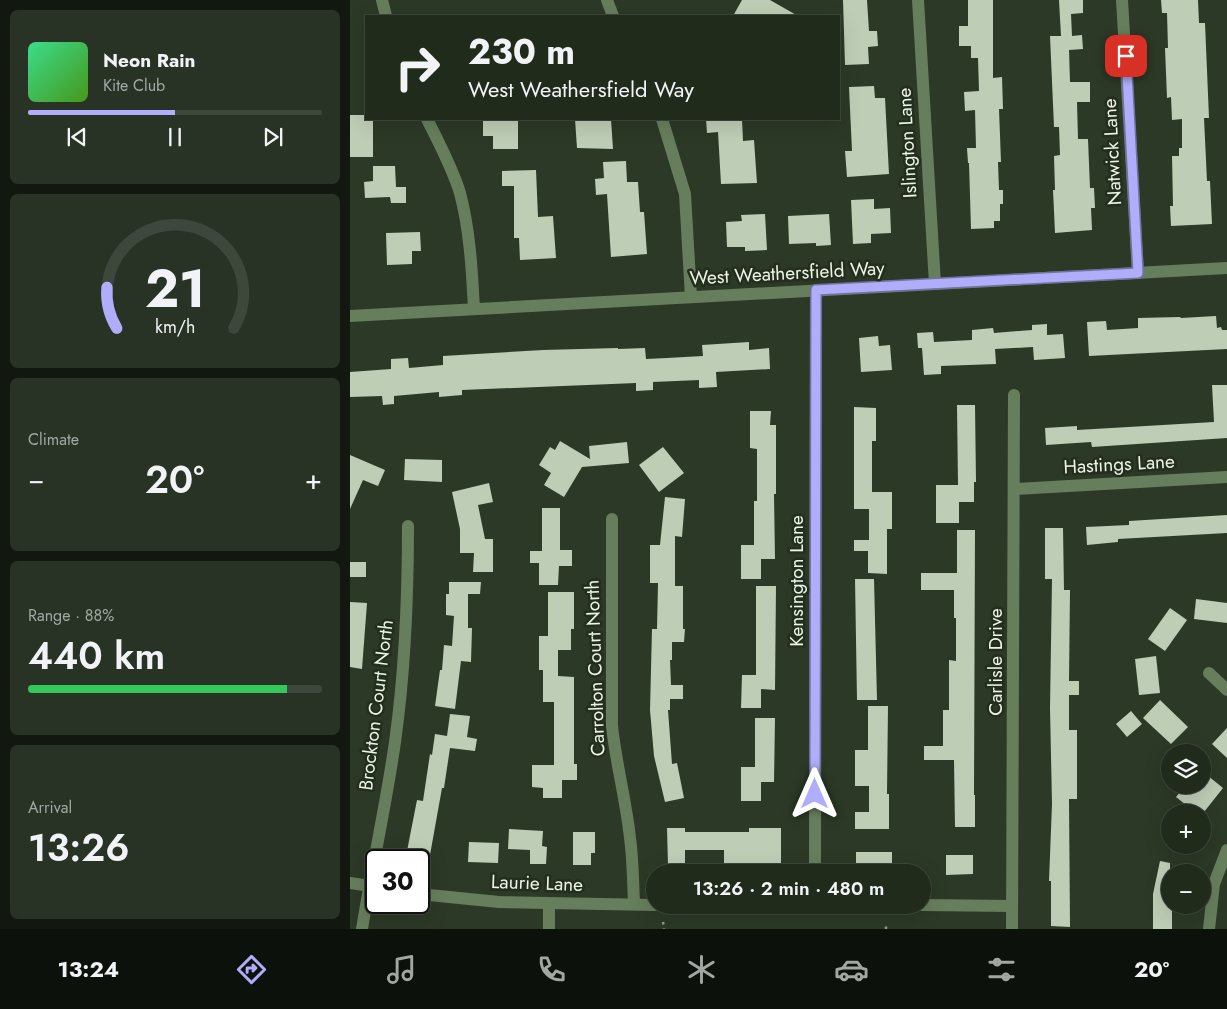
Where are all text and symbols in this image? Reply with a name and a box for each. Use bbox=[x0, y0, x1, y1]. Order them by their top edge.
text: 230 m bbox=[468, 27, 575, 77]
icon: right bbox=[385, 35, 450, 100]
pin bbox=[1105, 35, 1147, 77]
icon: arrive bbox=[1112, 42, 1140, 70]
text: Neon Rain bbox=[103, 47, 196, 74]
text: West Weathersfield Way bbox=[468, 73, 694, 105]
text: Kite Club bbox=[103, 74, 165, 97]
street label: Islington Lane bbox=[891, 87, 923, 199]
street label: Natwick Lane bbox=[1096, 98, 1128, 206]
icon: previous bbox=[63, 123, 91, 151]
icon: pause bbox=[161, 123, 189, 151]
icon: next bbox=[259, 123, 287, 151]
text: 21 bbox=[145, 251, 205, 327]
street label: West Weathersfield Way bbox=[689, 254, 886, 292]
text: km/h bbox=[155, 314, 195, 340]
text: Climate bbox=[28, 428, 79, 451]
street label: Hastings Lane bbox=[1063, 448, 1176, 480]
text: 20° bbox=[145, 452, 204, 507]
text: − bbox=[28, 459, 45, 500]
text: + bbox=[305, 459, 322, 500]
street label: Kensington Lane bbox=[783, 515, 810, 647]
street label: Carrolton Court North bbox=[578, 579, 612, 757]
text: Range · 88% bbox=[28, 604, 114, 627]
street label: Carlisle Drive bbox=[982, 608, 1009, 716]
street label: Brockton Court North bbox=[352, 618, 400, 792]
text: 440 km bbox=[28, 628, 165, 683]
map controls bbox=[1161, 744, 1211, 914]
button: layers bbox=[1161, 744, 1211, 794]
position arrow bbox=[788, 767, 840, 819]
text: Arrival bbox=[28, 796, 72, 819]
button: + bbox=[1161, 804, 1211, 854]
text: 13:26 bbox=[28, 820, 130, 875]
speed limit sign: 30 bbox=[365, 849, 430, 914]
button: − bbox=[1161, 864, 1211, 914]
street label: Laurie Lane bbox=[491, 868, 584, 898]
text: 13:26 · 2 min · 480 m bbox=[693, 875, 884, 902]
icon: directions bbox=[234, 952, 269, 987]
icon: music bbox=[384, 952, 419, 987]
icon: phone bbox=[534, 952, 569, 987]
icon: climate bbox=[684, 952, 719, 987]
icon: car bbox=[834, 952, 869, 987]
icon: filters bbox=[984, 952, 1019, 987]
text: 13:24 bbox=[57, 953, 119, 985]
text: 20° bbox=[1134, 953, 1169, 985]

